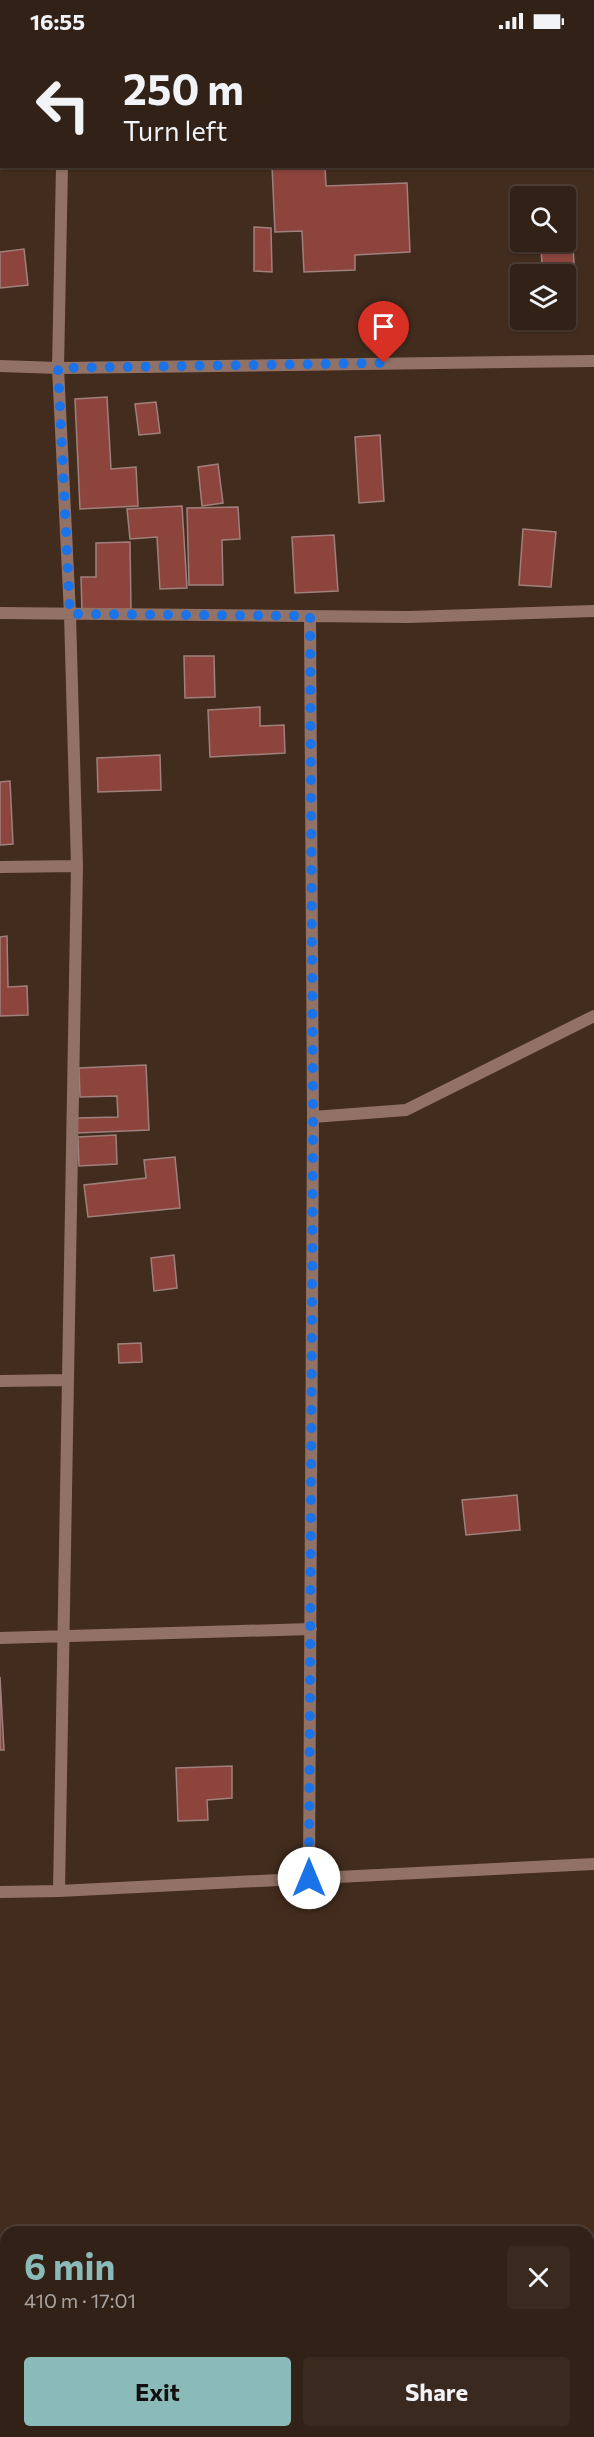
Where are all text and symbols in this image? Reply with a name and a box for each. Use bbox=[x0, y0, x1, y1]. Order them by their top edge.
text: 16:55 bbox=[30, 8, 85, 35]
text: 250 m bbox=[123, 62, 244, 114]
icon: left bbox=[24, 66, 102, 144]
text: Turn left bbox=[123, 114, 227, 147]
map controls bbox=[510, 186, 576, 330]
button: search bbox=[510, 186, 576, 252]
button: layers bbox=[510, 264, 576, 330]
pin bbox=[358, 301, 409, 363]
icon: arrive bbox=[367, 310, 400, 343]
position arrow bbox=[277, 1846, 341, 1910]
text: 6 min bbox=[24, 2243, 115, 2287]
button: close bbox=[507, 2246, 570, 2309]
text: 410 m · 17:01 bbox=[24, 2288, 136, 2312]
button: Exit bbox=[24, 2357, 291, 2426]
button: Share bbox=[303, 2357, 570, 2426]

